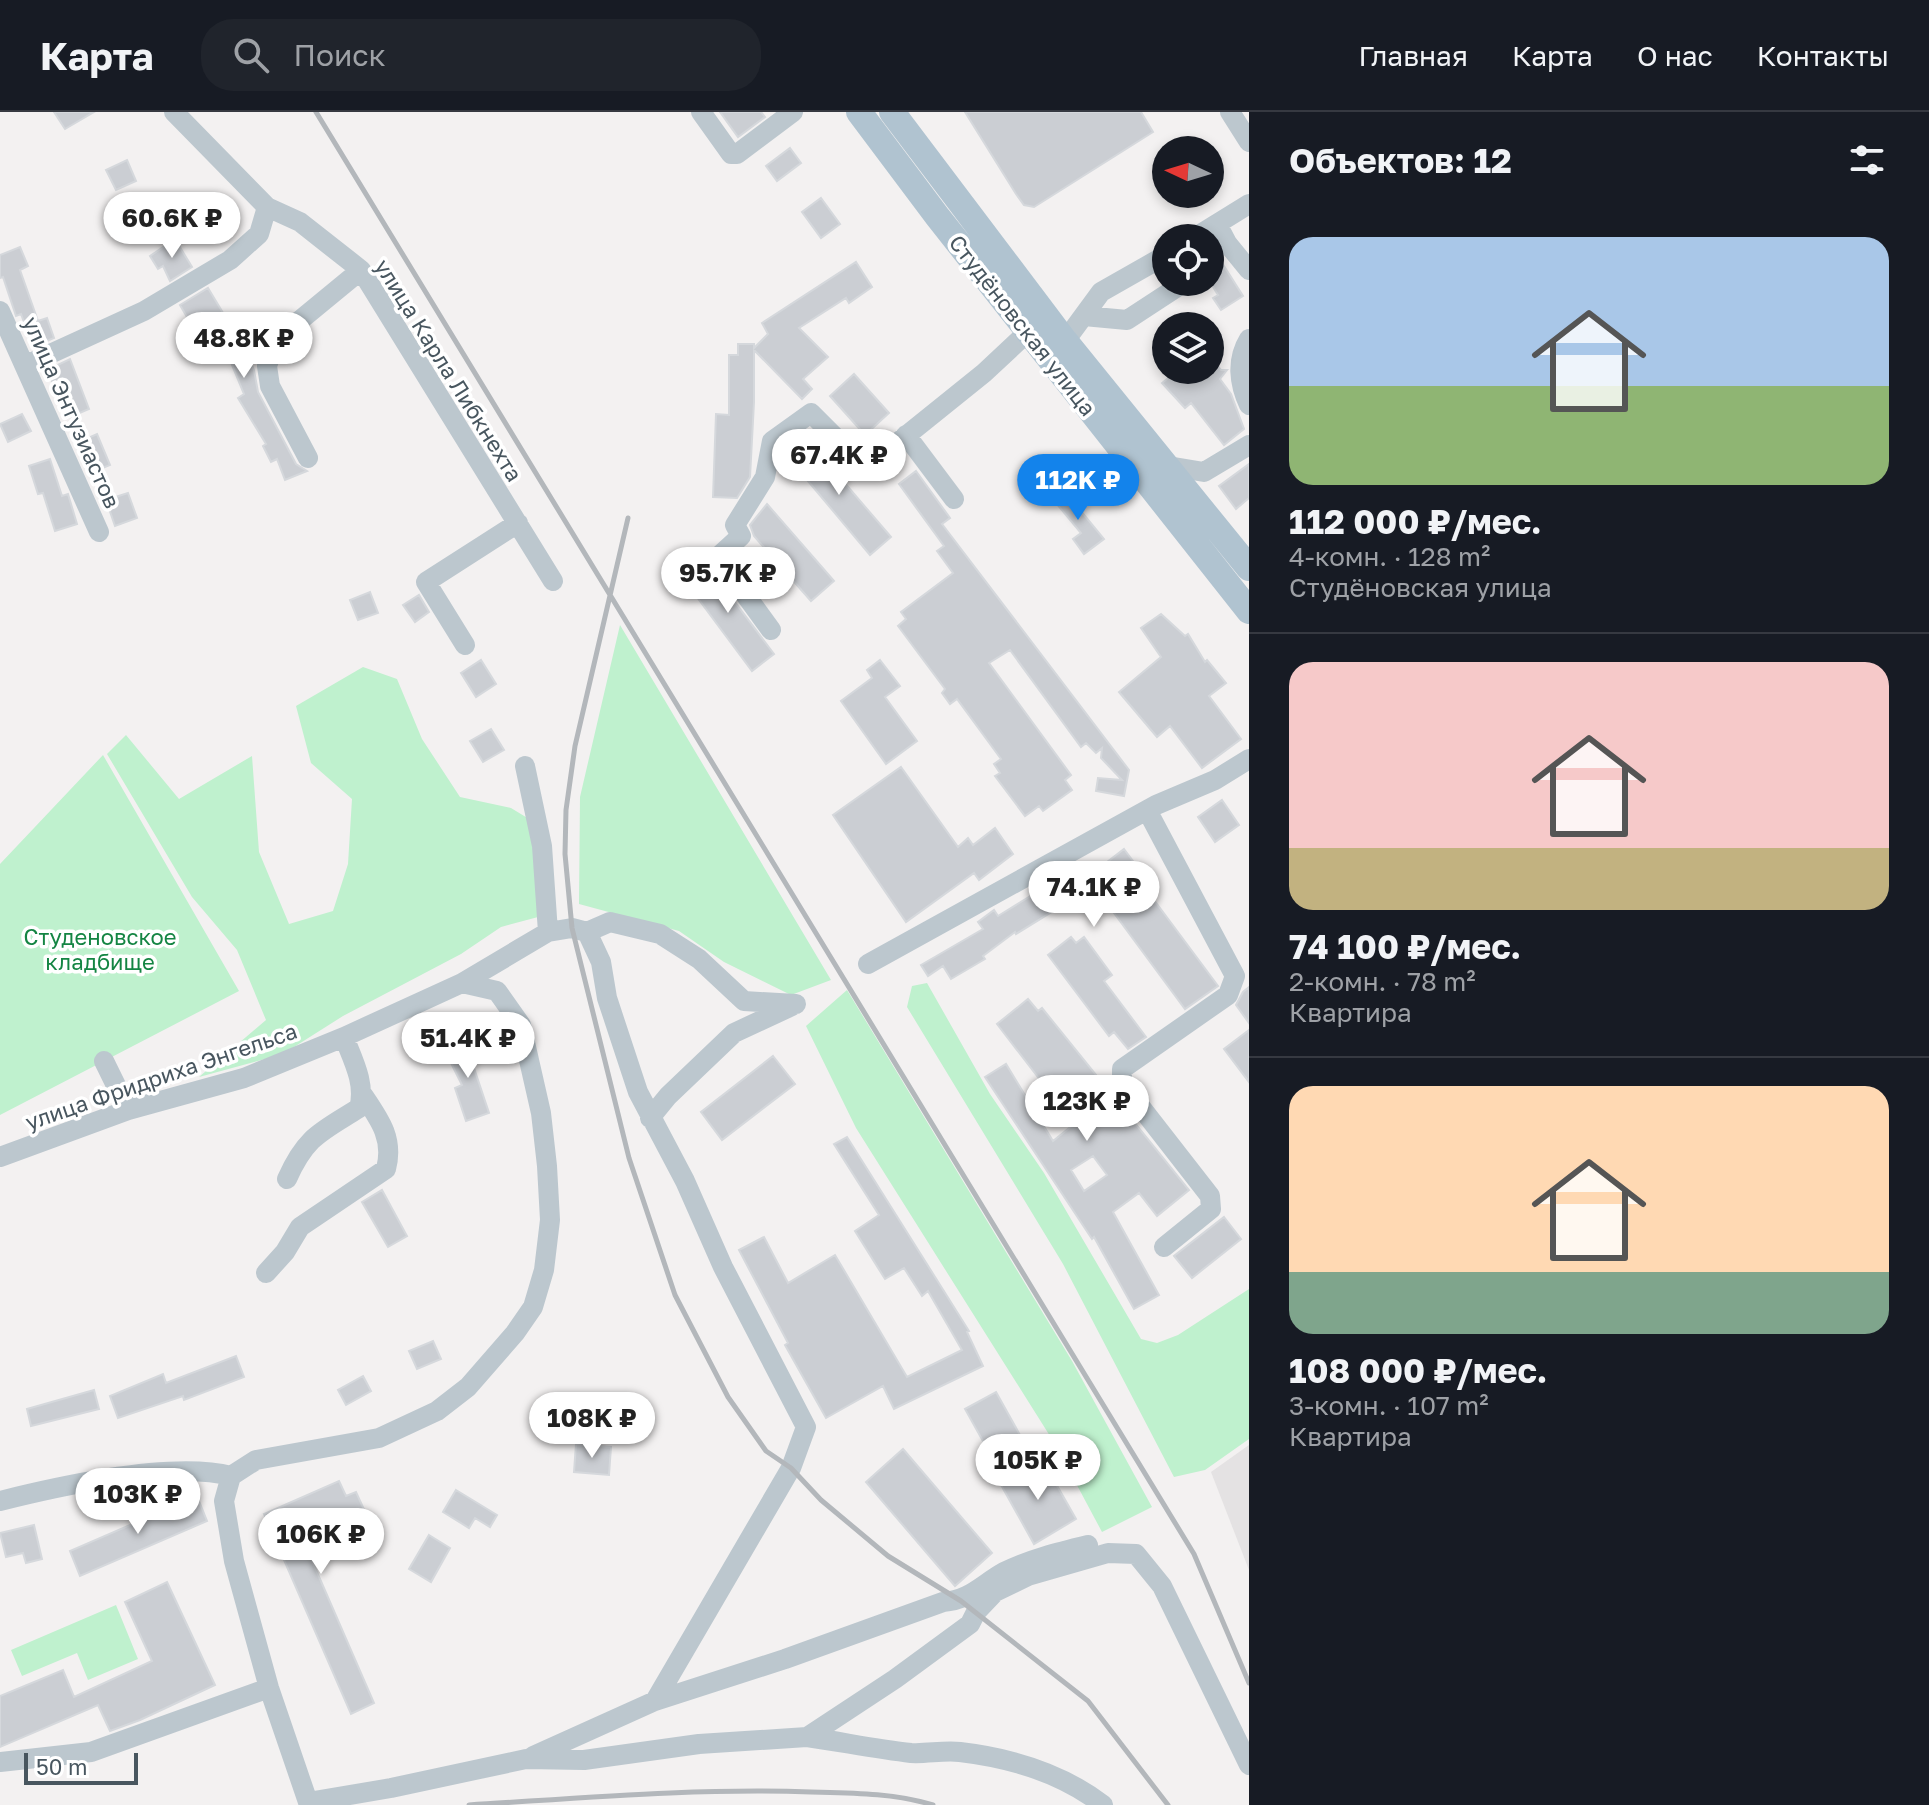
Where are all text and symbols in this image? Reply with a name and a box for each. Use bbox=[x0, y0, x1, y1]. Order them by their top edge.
search box bbox=[201, 19, 761, 91]
text: Карта bbox=[40, 33, 153, 78]
icon: search bbox=[229, 33, 273, 77]
text: Поиск bbox=[293, 37, 386, 73]
text: Главная bbox=[1358, 39, 1468, 72]
text: Карта bbox=[1512, 39, 1593, 72]
text: О нас bbox=[1637, 39, 1713, 72]
text: Контакты bbox=[1757, 39, 1889, 72]
north arrow bbox=[1152, 136, 1224, 208]
map controls bbox=[1152, 136, 1224, 384]
icon: filters bbox=[1845, 138, 1889, 182]
text: Объектов: 12 bbox=[1289, 140, 1512, 180]
pin: 60.6K ₽ bbox=[98, 192, 246, 260]
text: 60.6K ₽ bbox=[121, 202, 223, 233]
button: locate bbox=[1152, 224, 1224, 296]
street label: Студёновская улица bbox=[944, 229, 1102, 421]
street label: улица Карла Либкнехта bbox=[369, 254, 529, 486]
icon: home bbox=[1517, 289, 1661, 433]
street label: улица Энтузиастов bbox=[18, 312, 126, 512]
pin: 48.8K ₽ bbox=[170, 312, 318, 380]
button: layers bbox=[1152, 312, 1224, 384]
text: 48.8K ₽ bbox=[194, 322, 294, 353]
pin: 67.4K ₽ bbox=[765, 429, 913, 497]
text: 67.4K ₽ bbox=[790, 439, 888, 470]
pin: 112K ₽ bbox=[1013, 454, 1143, 522]
text: 112K ₽ bbox=[1035, 464, 1121, 495]
text: 112 000 ₽/мес. bbox=[1289, 501, 1542, 541]
text: 4-комн. · 128 m² bbox=[1289, 541, 1490, 572]
pin: 95.7K ₽ bbox=[654, 547, 802, 615]
text: 95.7K ₽ bbox=[679, 557, 777, 588]
text: Студёновская улица bbox=[1289, 572, 1552, 603]
icon: home bbox=[1517, 714, 1661, 858]
pin: 74.1K ₽ bbox=[1020, 861, 1168, 929]
text: 74.1K ₽ bbox=[1046, 871, 1142, 902]
park label: Студеновское кладбище bbox=[23, 923, 177, 975]
text: 74 100 ₽/мес. bbox=[1289, 926, 1521, 966]
text: 2-комн. · 78 m² bbox=[1289, 966, 1476, 997]
text: Квартира bbox=[1289, 997, 1412, 1028]
pin: 51.4K ₽ bbox=[394, 1012, 542, 1080]
street label: улица Фридриха Энгельса bbox=[21, 1017, 301, 1135]
text: 51.4K ₽ bbox=[420, 1022, 516, 1053]
pin: 123K ₽ bbox=[1022, 1075, 1152, 1143]
text: 123K ₽ bbox=[1043, 1085, 1131, 1116]
icon: home bbox=[1517, 1138, 1661, 1282]
text: 108 000 ₽/мес. bbox=[1289, 1350, 1547, 1390]
text: 3-комн. · 107 m² bbox=[1289, 1390, 1489, 1421]
pin: 108K ₽ bbox=[527, 1392, 657, 1460]
text: 108K ₽ bbox=[547, 1402, 637, 1433]
text: Квартира bbox=[1289, 1421, 1412, 1452]
pin: 105K ₽ bbox=[973, 1434, 1103, 1502]
text: 105K ₽ bbox=[993, 1444, 1083, 1475]
pin: 103K ₽ bbox=[73, 1468, 203, 1536]
text: 103K ₽ bbox=[93, 1478, 183, 1509]
pin: 106K ₽ bbox=[256, 1508, 386, 1576]
text: 106K ₽ bbox=[276, 1518, 366, 1549]
scale bar bbox=[24, 1749, 138, 1785]
text: 50 m bbox=[36, 1753, 87, 1780]

